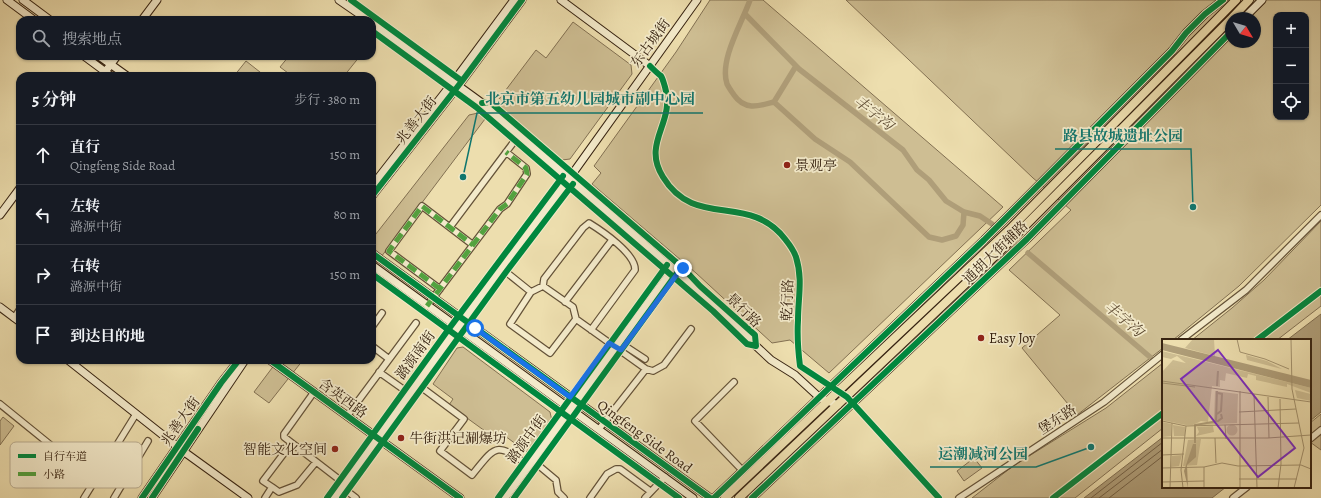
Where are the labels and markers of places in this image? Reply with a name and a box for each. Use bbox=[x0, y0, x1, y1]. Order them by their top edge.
callout: 北京市第五幼儿园城市副中心园 bbox=[477, 86, 703, 113]
callout: 路县故城遗址公园 bbox=[1055, 122, 1191, 149]
place label: 景观亭 bbox=[795, 156, 837, 175]
marker: 景观亭 bbox=[782, 160, 792, 170]
place label: Easy Joy bbox=[989, 329, 1036, 348]
marker: Easy Joy bbox=[976, 333, 986, 343]
place label: 牛街洪记涮爆坊 bbox=[409, 429, 507, 448]
marker: 牛街洪记涮爆坊 bbox=[396, 433, 406, 443]
place label: 智能文化空间 bbox=[243, 440, 327, 459]
callout: 运潮减河公园 bbox=[930, 440, 1036, 467]
marker: 智能文化空间 bbox=[330, 444, 340, 454]

